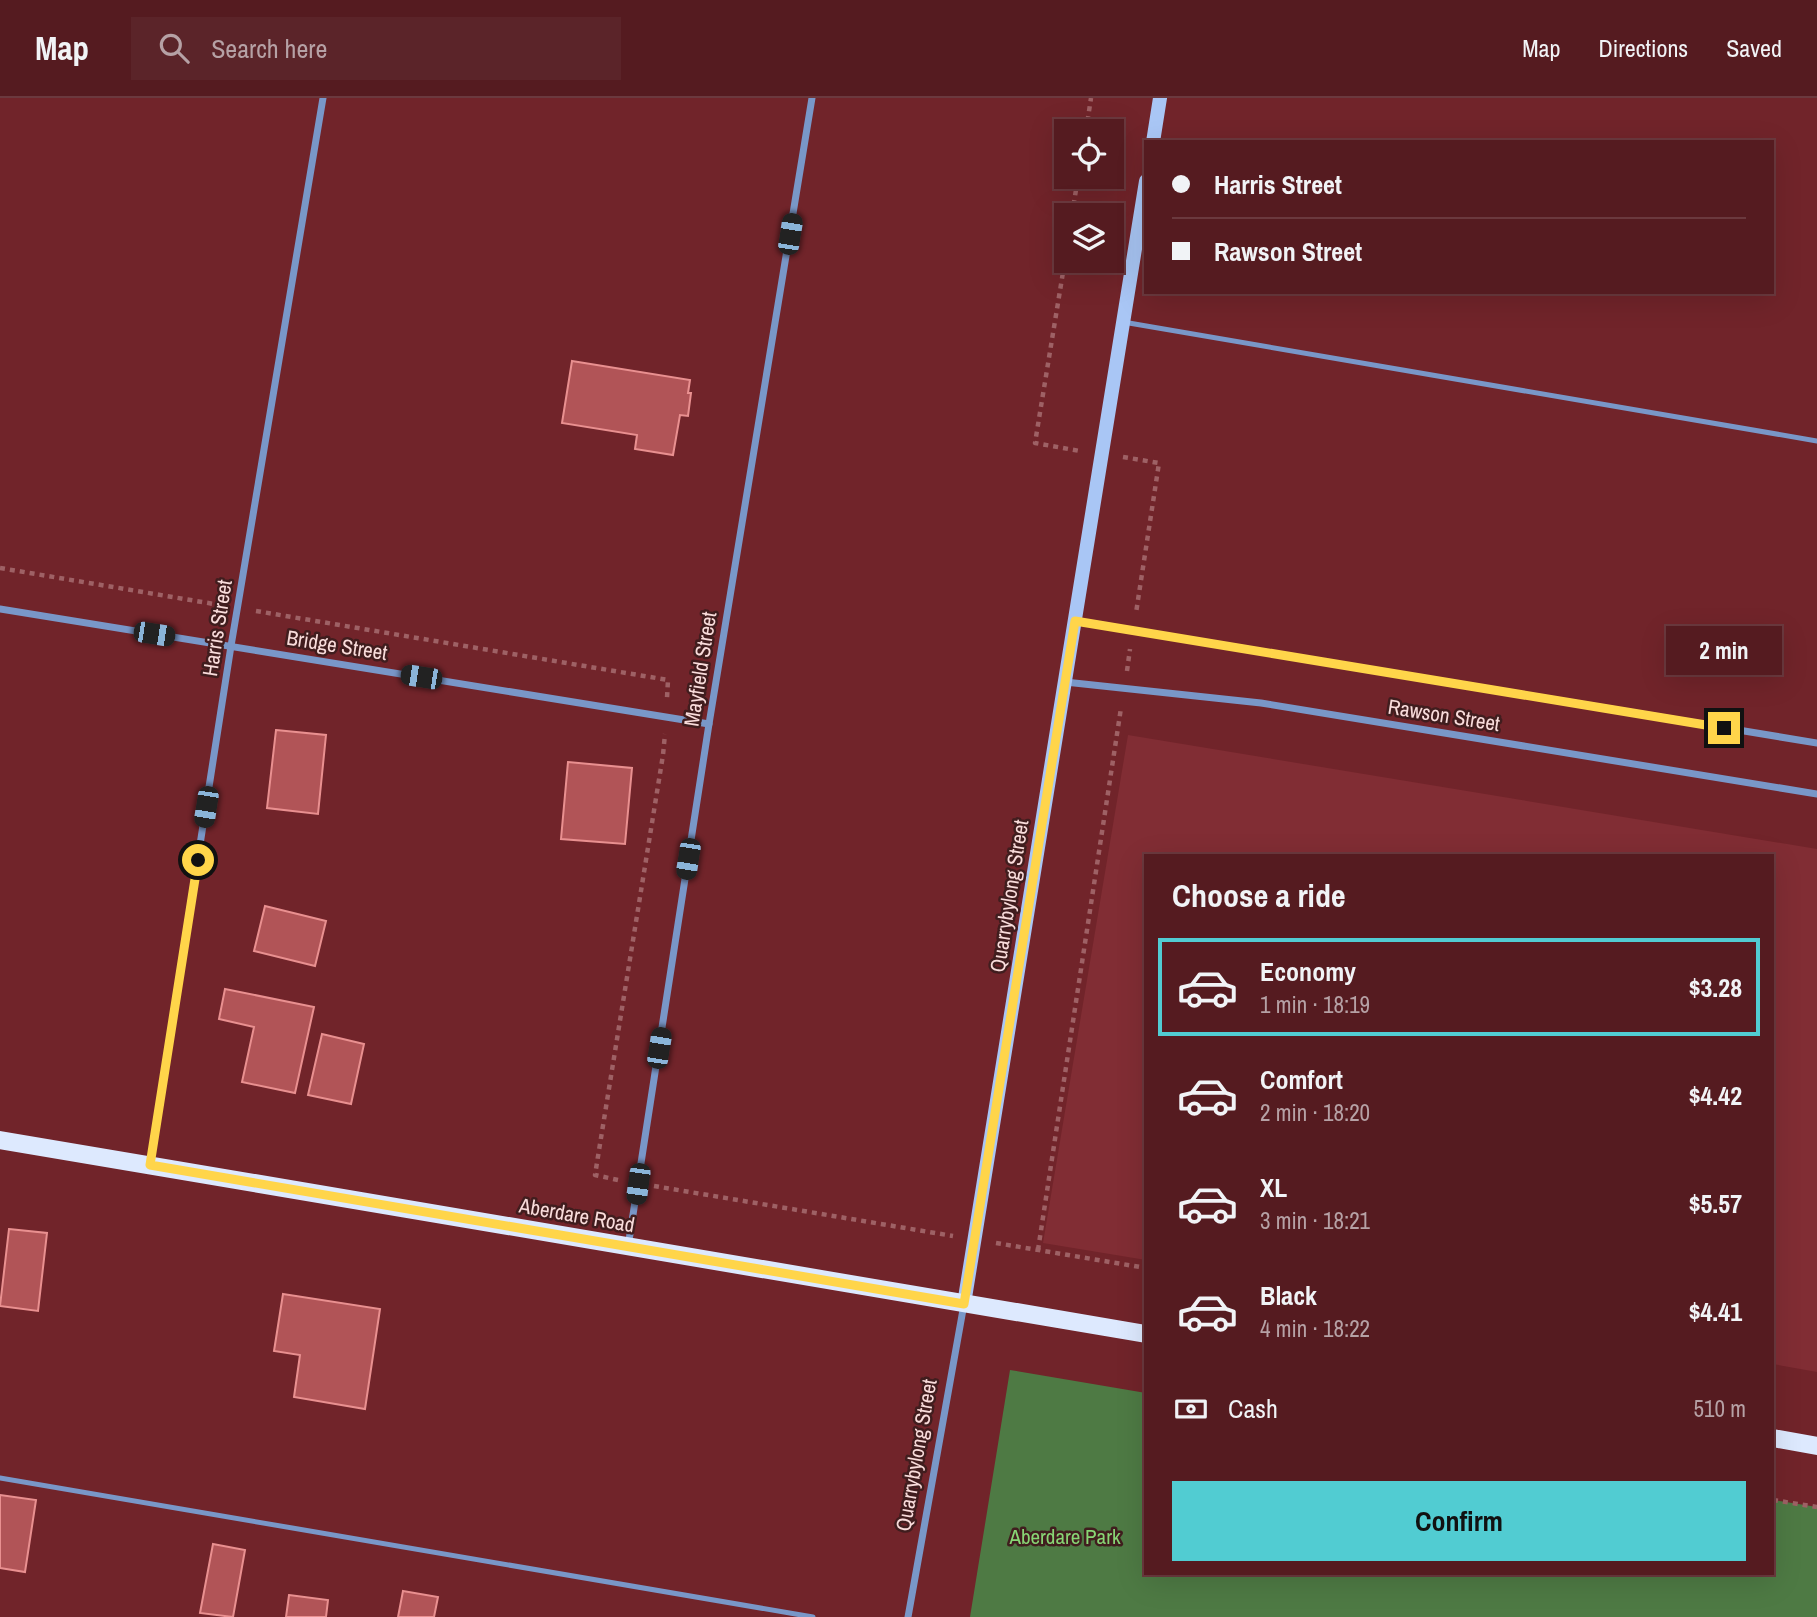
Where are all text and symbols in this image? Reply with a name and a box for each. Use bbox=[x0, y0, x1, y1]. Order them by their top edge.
search box bbox=[131, 17, 621, 80]
text: Map bbox=[35, 26, 89, 70]
icon: search bbox=[155, 29, 193, 67]
text: Search here bbox=[211, 31, 327, 66]
text: Map bbox=[1522, 32, 1560, 64]
text: Directions bbox=[1598, 32, 1688, 64]
text: Saved bbox=[1726, 32, 1782, 64]
map controls bbox=[1054, 119, 1124, 273]
button: locate bbox=[1054, 119, 1124, 189]
text: Harris Street bbox=[1214, 167, 1342, 202]
button: layers bbox=[1054, 203, 1124, 273]
car bbox=[777, 212, 804, 256]
text: Rawson Street bbox=[1214, 234, 1362, 269]
street label: Harris Street bbox=[195, 577, 239, 678]
street label: Mayfield Street bbox=[677, 609, 723, 728]
car bbox=[132, 620, 177, 648]
street label: Bridge Street bbox=[285, 623, 390, 667]
callout: 2 min bbox=[1666, 626, 1782, 676]
text: 2 min bbox=[1699, 635, 1749, 666]
car bbox=[399, 663, 444, 691]
street label: Rawson Street bbox=[1386, 692, 1502, 738]
route end bbox=[1708, 712, 1740, 744]
car bbox=[193, 785, 220, 829]
street label: Quarrybylong Street bbox=[983, 817, 1035, 974]
car bbox=[675, 837, 702, 881]
route start bbox=[182, 844, 214, 876]
text: Choose a ride bbox=[1172, 874, 1346, 917]
text: Economy bbox=[1260, 954, 1356, 989]
icon: car bbox=[1176, 956, 1239, 1019]
text: $3.28 bbox=[1689, 970, 1742, 1005]
text: 1 min · 18:19 bbox=[1260, 989, 1370, 1020]
car bbox=[646, 1026, 673, 1070]
text: Comfort bbox=[1260, 1062, 1343, 1097]
icon: car bbox=[1176, 1064, 1239, 1127]
text: $4.42 bbox=[1689, 1078, 1742, 1113]
text: 2 min · 18:20 bbox=[1260, 1097, 1370, 1128]
car bbox=[625, 1162, 652, 1206]
text: XL bbox=[1260, 1170, 1287, 1205]
icon: car bbox=[1176, 1172, 1239, 1235]
text: $5.57 bbox=[1689, 1186, 1742, 1221]
street label: Aberdare Road bbox=[516, 1190, 637, 1239]
text: 3 min · 18:21 bbox=[1260, 1205, 1370, 1236]
text: Black bbox=[1260, 1278, 1317, 1313]
icon: car bbox=[1176, 1280, 1239, 1343]
text: $4.41 bbox=[1689, 1294, 1742, 1329]
text: 4 min · 18:22 bbox=[1260, 1313, 1370, 1344]
street label: Quarrybylong Street bbox=[888, 1376, 944, 1533]
icon: cash bbox=[1172, 1390, 1210, 1428]
text: Cash bbox=[1228, 1391, 1278, 1426]
text: 510 m bbox=[1694, 1393, 1746, 1424]
button: Confirm bbox=[1172, 1481, 1746, 1561]
park label: Aberdare Park bbox=[1008, 1522, 1121, 1551]

